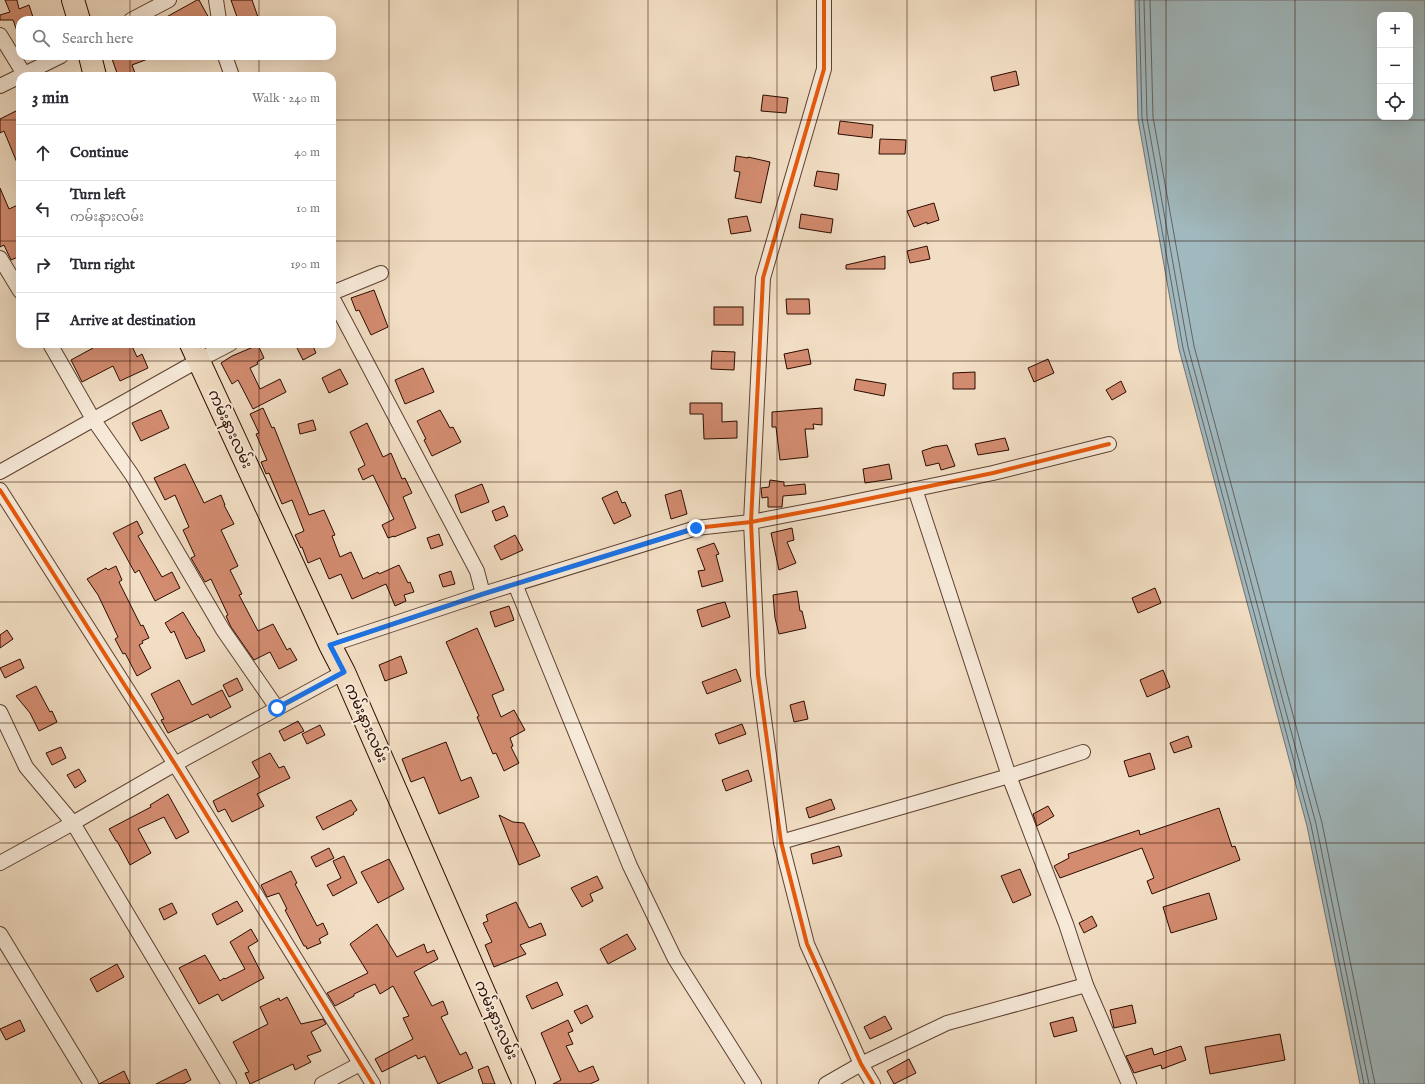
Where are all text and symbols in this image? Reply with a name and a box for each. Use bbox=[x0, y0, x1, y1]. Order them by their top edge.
map controls bbox=[1377, 12, 1413, 120]
button: + bbox=[1377, 12, 1413, 48]
search box bbox=[16, 16, 336, 60]
icon: search bbox=[30, 27, 52, 49]
text: Search here bbox=[62, 29, 133, 48]
button: − bbox=[1377, 48, 1413, 84]
button: locate bbox=[1377, 84, 1413, 120]
text: 3 min bbox=[32, 88, 69, 109]
text: Walk · 240 m bbox=[252, 90, 320, 107]
icon: ahead bbox=[32, 142, 54, 164]
text: Continue bbox=[70, 143, 128, 162]
text: 40 m bbox=[294, 144, 320, 161]
text: Turn left bbox=[70, 185, 126, 204]
icon: left bbox=[32, 198, 54, 220]
text: 10 m bbox=[296, 200, 320, 217]
text: ကမ်းနားလမ်း bbox=[70, 209, 144, 226]
icon: right bbox=[32, 254, 54, 276]
text: Turn right bbox=[70, 255, 135, 274]
text: 190 m bbox=[290, 256, 320, 273]
icon: arrive bbox=[32, 310, 54, 332]
text: Arrive at destination bbox=[70, 311, 196, 330]
street label: ကမ်းနားလမ်း bbox=[202, 386, 257, 472]
route end bbox=[687, 519, 705, 537]
street label: ကမ်းနားလမ်း bbox=[338, 680, 393, 766]
route start bbox=[268, 699, 286, 717]
street label: ကမ်းနားလမ်း bbox=[468, 977, 523, 1063]

